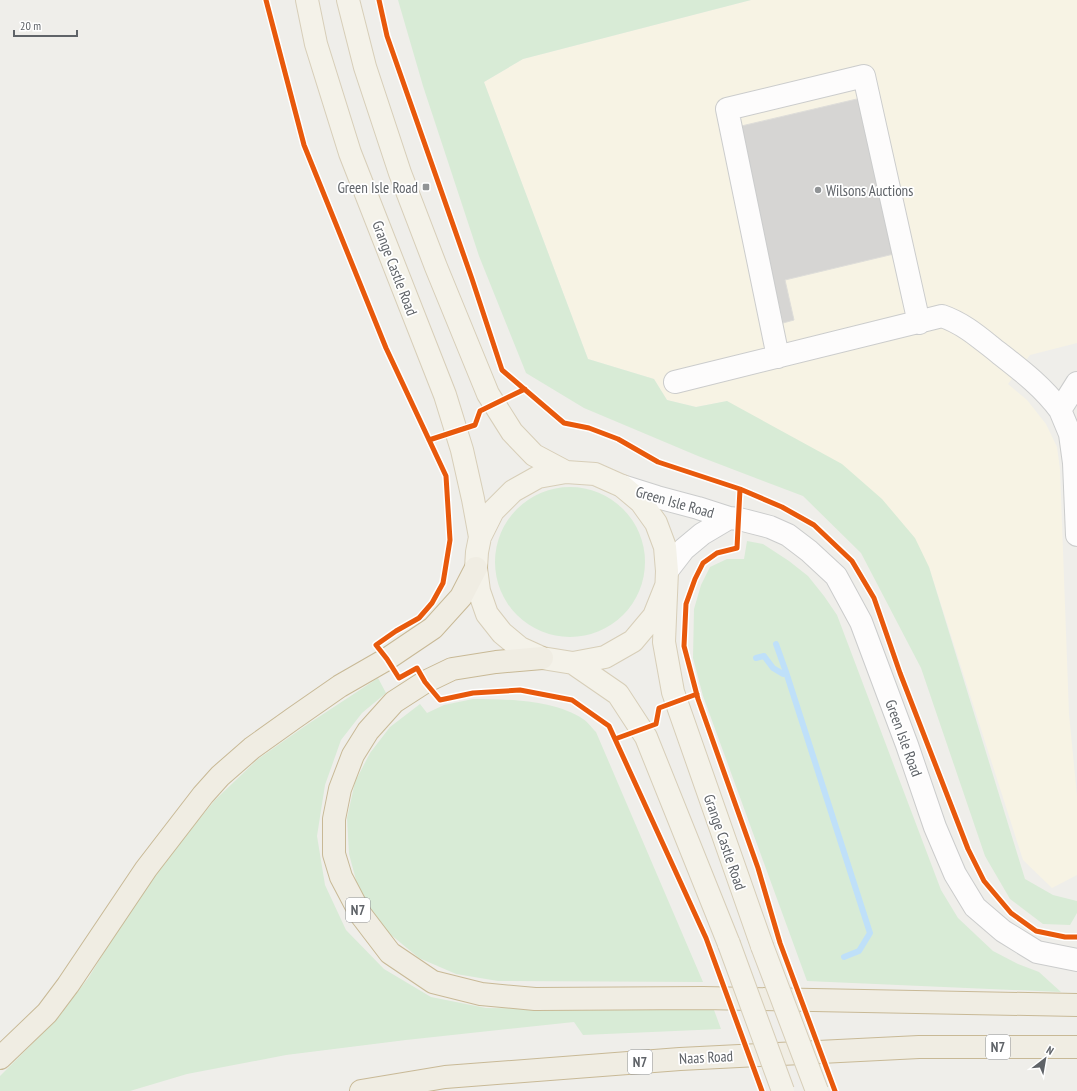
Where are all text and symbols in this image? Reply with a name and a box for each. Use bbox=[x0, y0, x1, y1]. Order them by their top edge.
scale bar bbox=[14, 12, 77, 38]
text: 20 m bbox=[20, 18, 41, 33]
place label: Green Isle Road bbox=[337, 178, 418, 197]
place label: Wilsons Auctions bbox=[826, 181, 913, 200]
marker: Green Isle Road bbox=[421, 182, 431, 192]
marker: Wilsons Auctions bbox=[813, 185, 823, 195]
street label: Grange Castle Road bbox=[368, 218, 422, 318]
street label: Green Isle Road bbox=[634, 482, 716, 522]
street label: Green Isle Road bbox=[881, 697, 927, 779]
street label: Grange Castle Road bbox=[700, 792, 750, 892]
road number: N7 bbox=[346, 898, 370, 922]
road number: N7 bbox=[986, 1035, 1010, 1059]
north arrow bbox=[1025, 1039, 1065, 1079]
text: N bbox=[1044, 1043, 1056, 1058]
street label: Naas Road bbox=[679, 1046, 733, 1068]
road number: N7 bbox=[628, 1050, 652, 1074]

